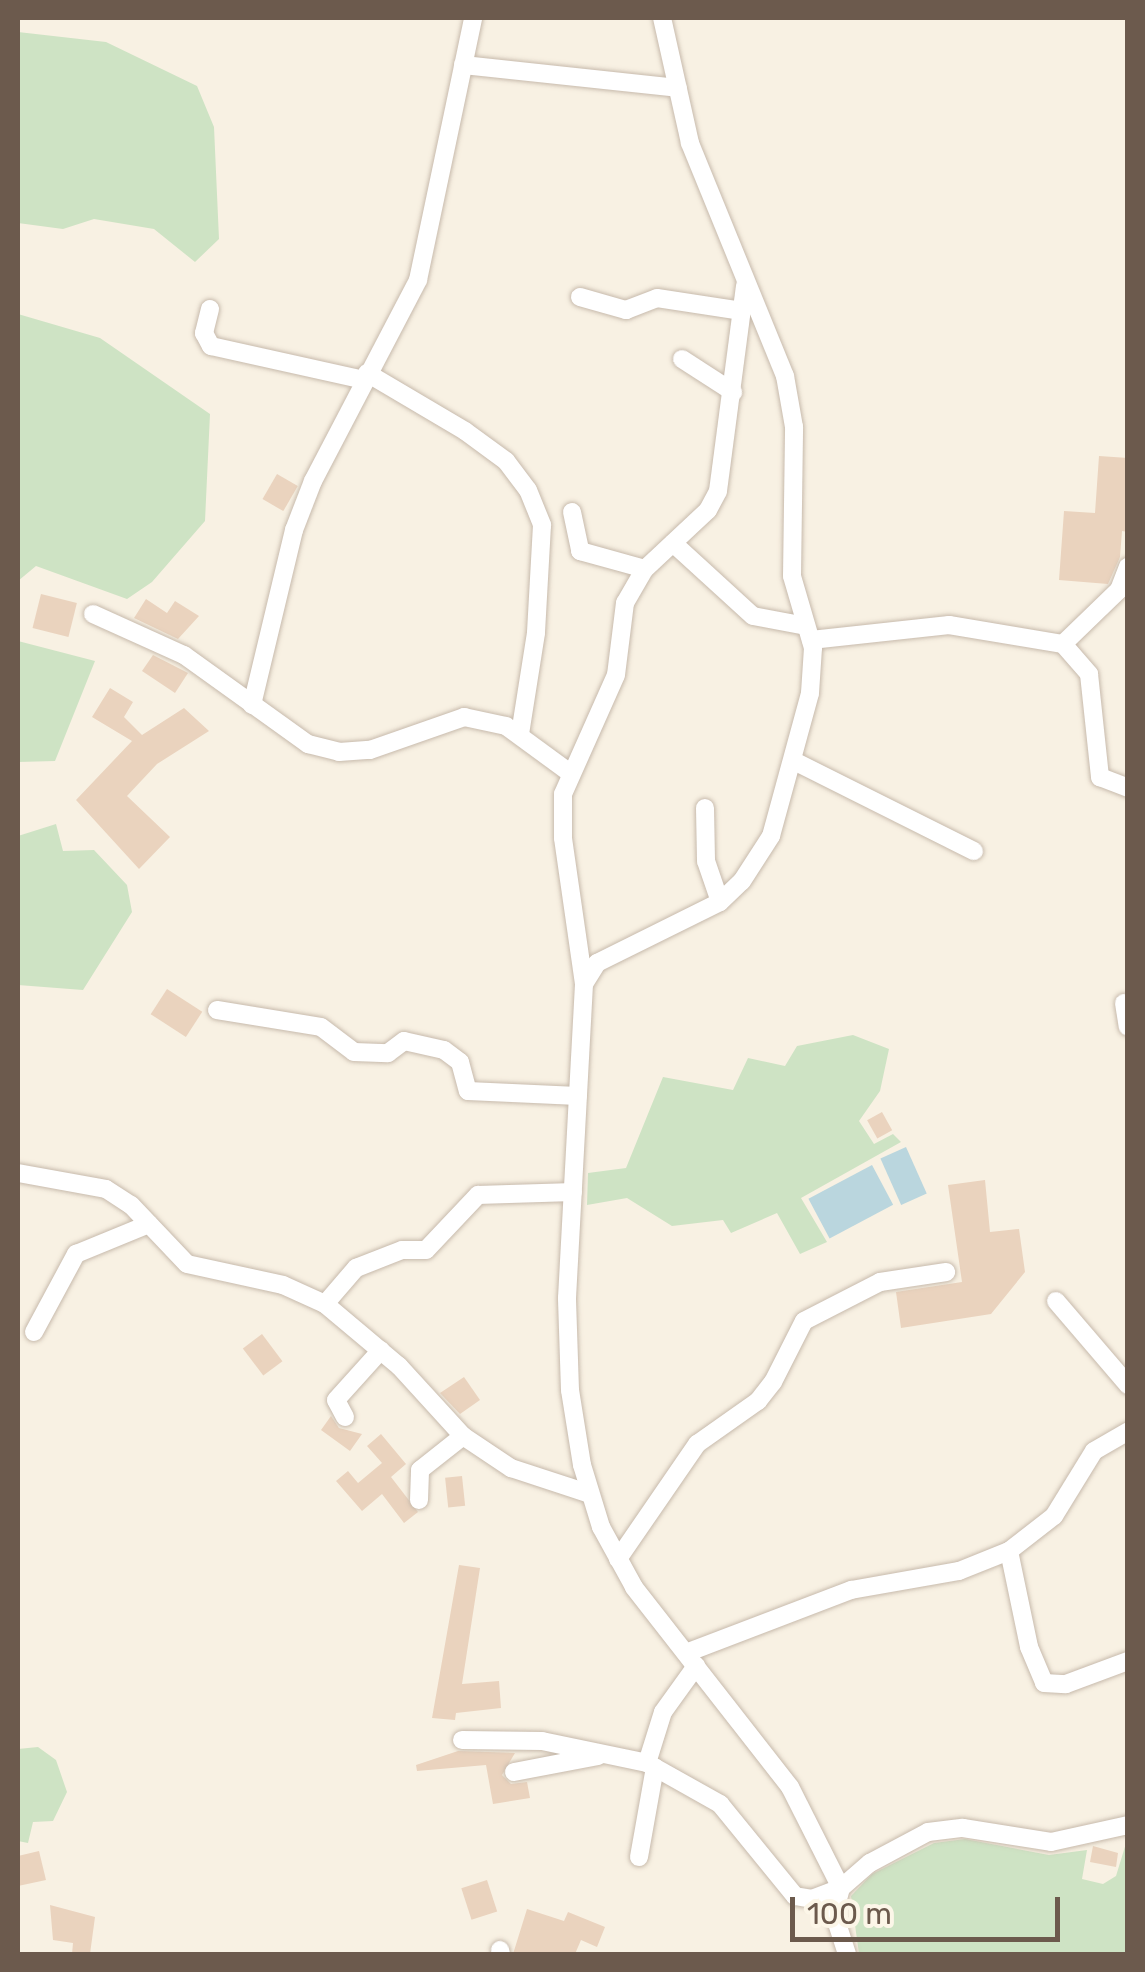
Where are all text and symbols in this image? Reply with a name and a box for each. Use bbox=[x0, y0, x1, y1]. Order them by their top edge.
scale bar bbox=[795, 1877, 1065, 1939]
text: 100 m bbox=[807, 1896, 892, 1932]

